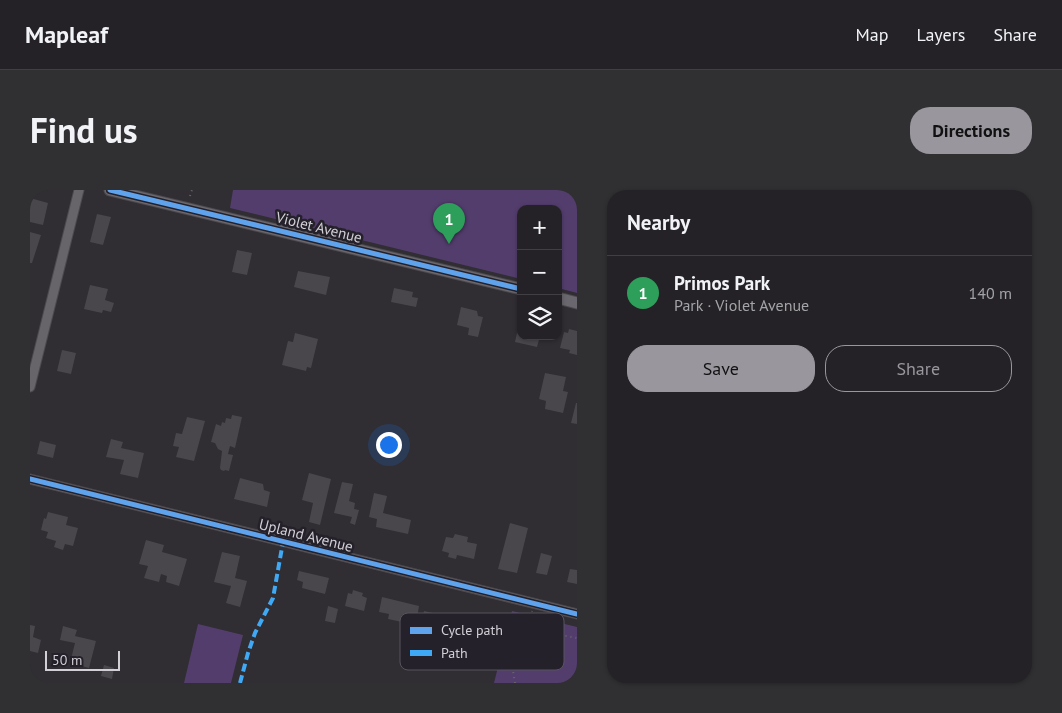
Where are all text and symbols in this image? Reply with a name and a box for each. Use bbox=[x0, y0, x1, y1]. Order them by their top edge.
text: Mapleaf bbox=[25, 19, 108, 50]
text: Map bbox=[856, 23, 888, 46]
text: Layers bbox=[916, 23, 965, 46]
text: Share bbox=[993, 23, 1037, 46]
text: Find us bbox=[30, 107, 138, 153]
button: Directions bbox=[910, 107, 1032, 154]
pin: 1 bbox=[433, 203, 465, 244]
map controls bbox=[517, 205, 562, 340]
button: + bbox=[517, 205, 562, 250]
street label: Violet Avenue bbox=[273, 207, 364, 247]
text: Nearby bbox=[627, 209, 690, 236]
button: − bbox=[517, 250, 562, 295]
text: Primos Park bbox=[674, 271, 770, 295]
text: 1 bbox=[638, 283, 648, 303]
text: 140 m bbox=[969, 283, 1012, 303]
button: layers bbox=[517, 295, 562, 340]
text: Park · Violet Avenue bbox=[674, 295, 809, 315]
button: Save bbox=[627, 345, 815, 392]
button: Share bbox=[825, 345, 1012, 392]
your location bbox=[376, 432, 402, 458]
street label: Upland Avenue bbox=[257, 514, 355, 556]
legend bbox=[400, 613, 564, 670]
text: Cycle path bbox=[441, 621, 503, 639]
text: Path bbox=[441, 644, 468, 662]
scale bar bbox=[45, 648, 120, 671]
text: 50 m bbox=[52, 651, 82, 669]

